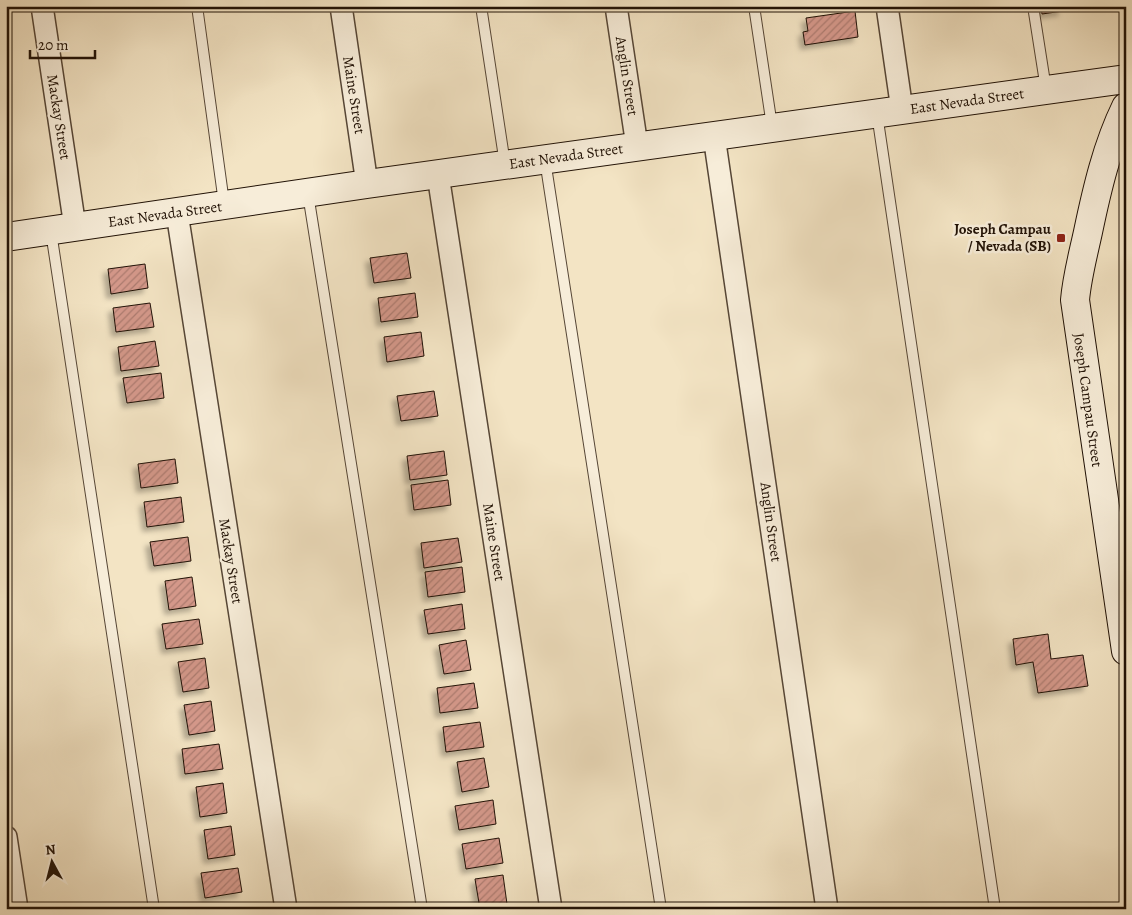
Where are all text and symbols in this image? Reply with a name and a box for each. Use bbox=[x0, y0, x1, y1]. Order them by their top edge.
scale bar bbox=[30, 28, 95, 60]
street label: Anglin Street bbox=[611, 34, 643, 117]
text: 20 m bbox=[38, 35, 69, 55]
street label: Maine Street bbox=[338, 55, 370, 135]
street label: Mackay Street bbox=[42, 73, 76, 161]
street label: East Nevada Street bbox=[909, 83, 1025, 119]
street label: East Nevada Street bbox=[508, 138, 624, 174]
street label: East Nevada Street bbox=[107, 196, 223, 232]
place label: Joseph Campau / Nevada (SB) bbox=[954, 219, 1052, 256]
marker: Joseph Campau / Nevada (SB) bbox=[1055, 232, 1067, 244]
street label: Joseph Campau Street bbox=[1069, 332, 1107, 468]
street label: Anglin Street bbox=[755, 480, 786, 563]
street label: Maine Street bbox=[478, 502, 510, 582]
street label: Mackay Street bbox=[214, 517, 248, 605]
north arrow bbox=[28, 838, 78, 888]
text: N bbox=[44, 840, 57, 860]

